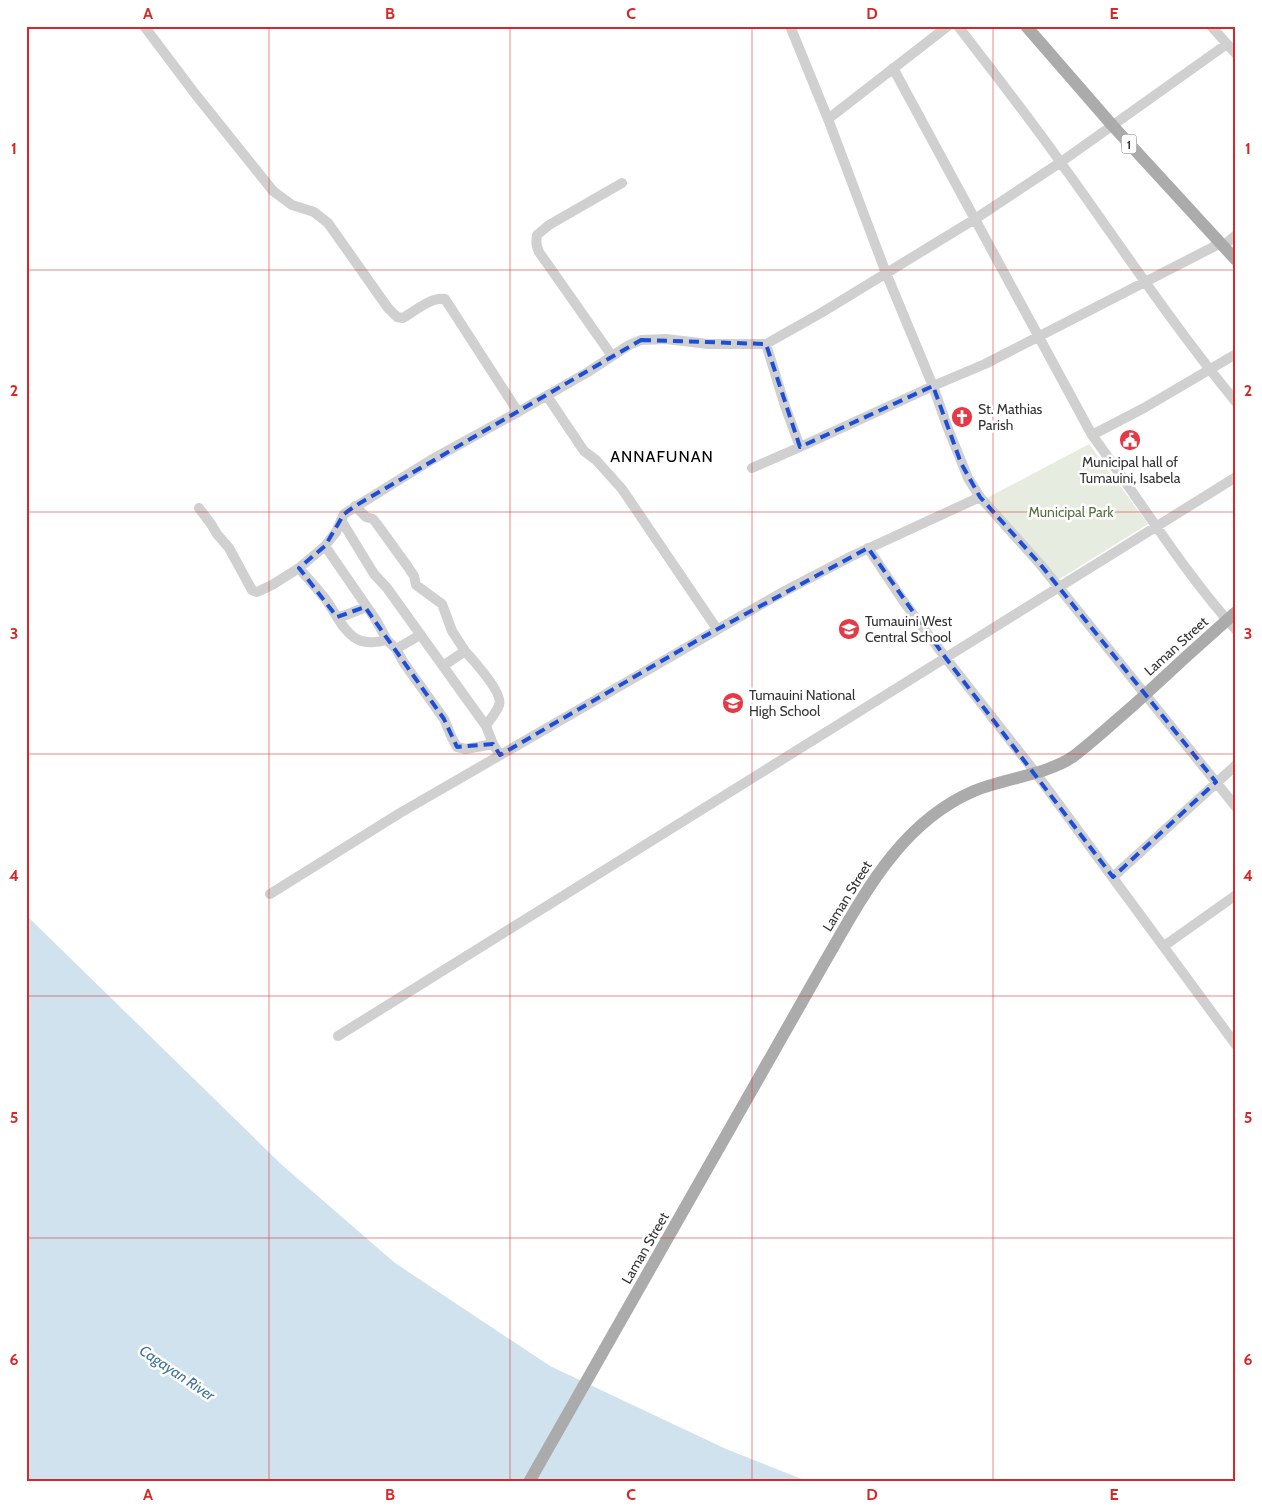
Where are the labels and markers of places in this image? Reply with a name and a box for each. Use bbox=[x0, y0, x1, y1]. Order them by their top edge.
place label: St. Mathias Parish bbox=[978, 400, 1043, 434]
church icon: St. Mathias Parish bbox=[950, 405, 974, 429]
public building icon: Municipal hall of Tumauini, Isabela bbox=[1118, 428, 1142, 452]
place label: Municipal hall of Tumauini, Isabela bbox=[1080, 453, 1181, 487]
place label: Tumauini West Central School bbox=[865, 612, 952, 646]
school or university icon: Tumauini West Central School bbox=[837, 617, 861, 641]
place label: Tumauini National High School bbox=[749, 686, 856, 720]
school or university icon: Tumauini National High School bbox=[721, 691, 745, 715]

